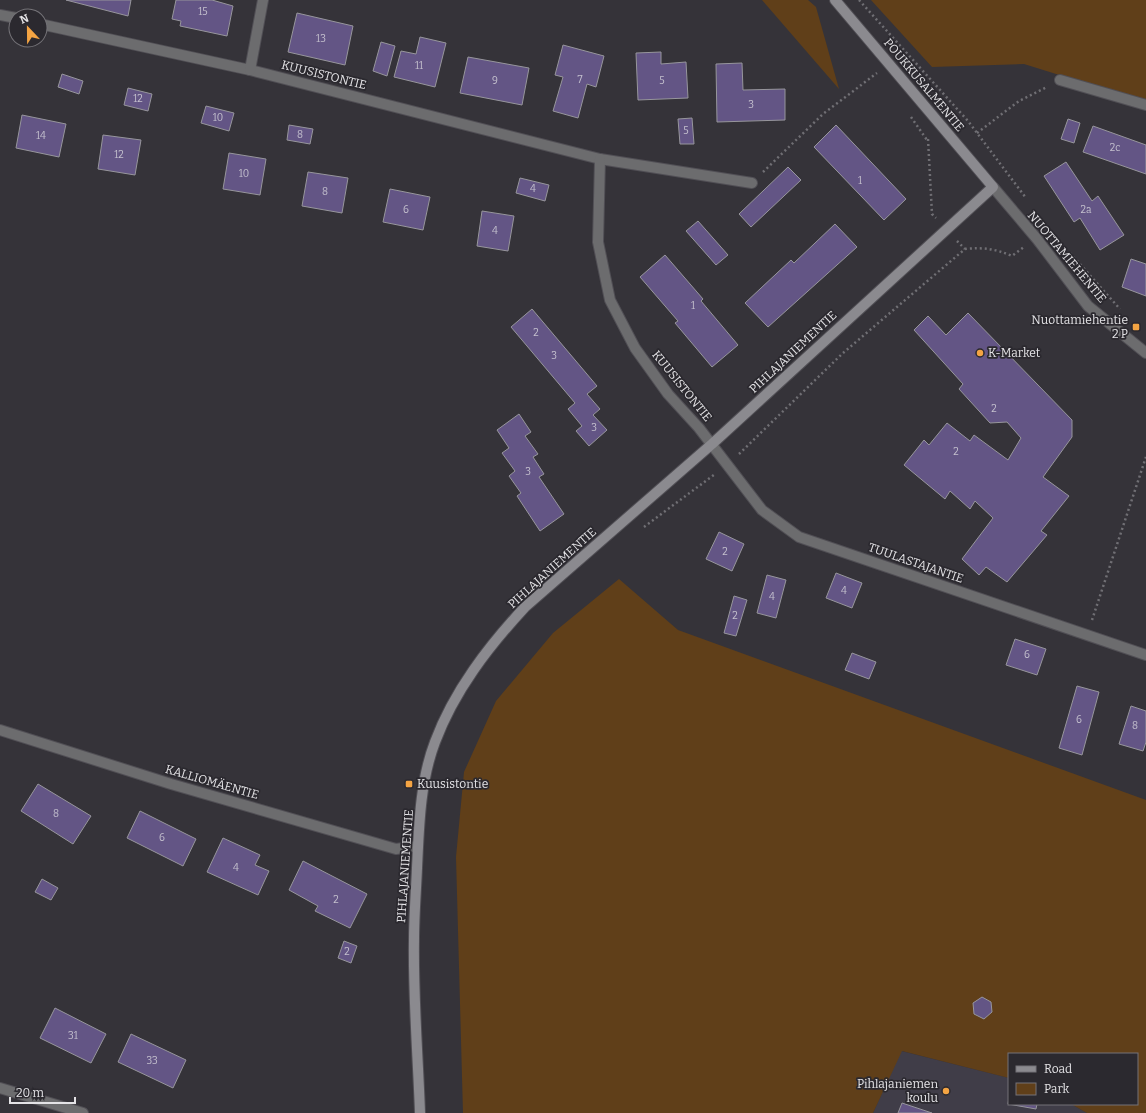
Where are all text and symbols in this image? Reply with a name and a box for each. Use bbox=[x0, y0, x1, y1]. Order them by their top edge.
house number: 15 bbox=[198, 6, 208, 18]
north arrow bbox=[8, 8, 48, 48]
text: N bbox=[18, 11, 31, 27]
house number: 13 bbox=[316, 33, 326, 45]
street label: POUKKUSALMENTIE bbox=[881, 36, 967, 134]
street label: KUUSISTONTIE bbox=[280, 58, 368, 92]
house number: 11 bbox=[415, 60, 423, 72]
house number: 7 bbox=[577, 74, 583, 86]
house number: 9 bbox=[492, 75, 498, 87]
house number: 5 bbox=[659, 75, 665, 87]
house number: 12 bbox=[133, 93, 143, 105]
house number: 3 bbox=[748, 99, 754, 111]
house number: 10 bbox=[213, 112, 223, 124]
house number: 5 bbox=[683, 125, 689, 137]
house number: 8 bbox=[297, 129, 303, 141]
house number: 14 bbox=[36, 130, 46, 142]
house number: 2c bbox=[1110, 142, 1120, 154]
house number: 12 bbox=[114, 149, 124, 161]
house number: 10 bbox=[239, 168, 249, 180]
house number: 1 bbox=[858, 175, 862, 187]
house number: 4 bbox=[530, 183, 536, 195]
house number: 8 bbox=[322, 186, 328, 198]
house number: 6 bbox=[403, 204, 409, 216]
house number: 2a bbox=[1081, 204, 1092, 216]
street label: NUOTTAMIEHENTIE bbox=[1025, 208, 1109, 306]
house number: 4 bbox=[492, 225, 498, 237]
house number: 1 bbox=[691, 300, 695, 312]
street label: PIHLAJANIEMENTIE bbox=[747, 308, 839, 396]
place label: Nuottamiehentie 2 P bbox=[1031, 313, 1128, 341]
marker: Nuottamiehentie 2 P bbox=[1131, 322, 1141, 332]
house number: 2 bbox=[533, 327, 539, 339]
place label: K-Market bbox=[988, 346, 1041, 360]
street label: KUUSISTONTIE bbox=[649, 348, 715, 424]
marker: K-Market bbox=[975, 348, 985, 358]
house number: 3 bbox=[551, 350, 557, 362]
house number: 2 bbox=[991, 403, 997, 415]
house number: 3 bbox=[591, 422, 597, 434]
house number: 2 bbox=[953, 446, 959, 458]
house number: 3 bbox=[525, 466, 531, 478]
street label: PIHLAJANIEMENTIE bbox=[505, 525, 599, 611]
street label: TUULASTAJANTIE bbox=[867, 540, 965, 586]
house number: 2 bbox=[722, 546, 728, 558]
house number: 4 bbox=[841, 585, 847, 597]
house number: 4 bbox=[769, 591, 775, 603]
house number: 2 bbox=[732, 610, 738, 622]
house number: 6 bbox=[1024, 649, 1030, 661]
house number: 6 bbox=[1076, 714, 1082, 726]
house number: 8 bbox=[1132, 720, 1138, 732]
street label: KALLIOMÄENTIE bbox=[164, 761, 261, 802]
place label: Kuusistontie bbox=[417, 777, 488, 791]
marker: Kuusistontie bbox=[404, 779, 414, 789]
house number: 8 bbox=[53, 808, 59, 820]
street label: PIHLAJANIEMENTIE bbox=[394, 809, 416, 923]
house number: 6 bbox=[159, 832, 165, 844]
house number: 4 bbox=[233, 862, 239, 874]
house number: 2 bbox=[333, 894, 339, 906]
house number: 2 bbox=[344, 946, 350, 958]
house number: 31 bbox=[68, 1030, 78, 1042]
legend bbox=[1008, 1053, 1138, 1105]
house number: 33 bbox=[146, 1055, 158, 1067]
text: Road bbox=[1044, 1062, 1072, 1076]
place label: Pihlajaniemen koulu bbox=[857, 1077, 939, 1105]
scale bar bbox=[10, 1079, 75, 1105]
text: Park bbox=[1044, 1082, 1070, 1096]
text: 20 m bbox=[16, 1086, 45, 1100]
marker: Pihlajaniemen koulu bbox=[941, 1086, 951, 1096]

